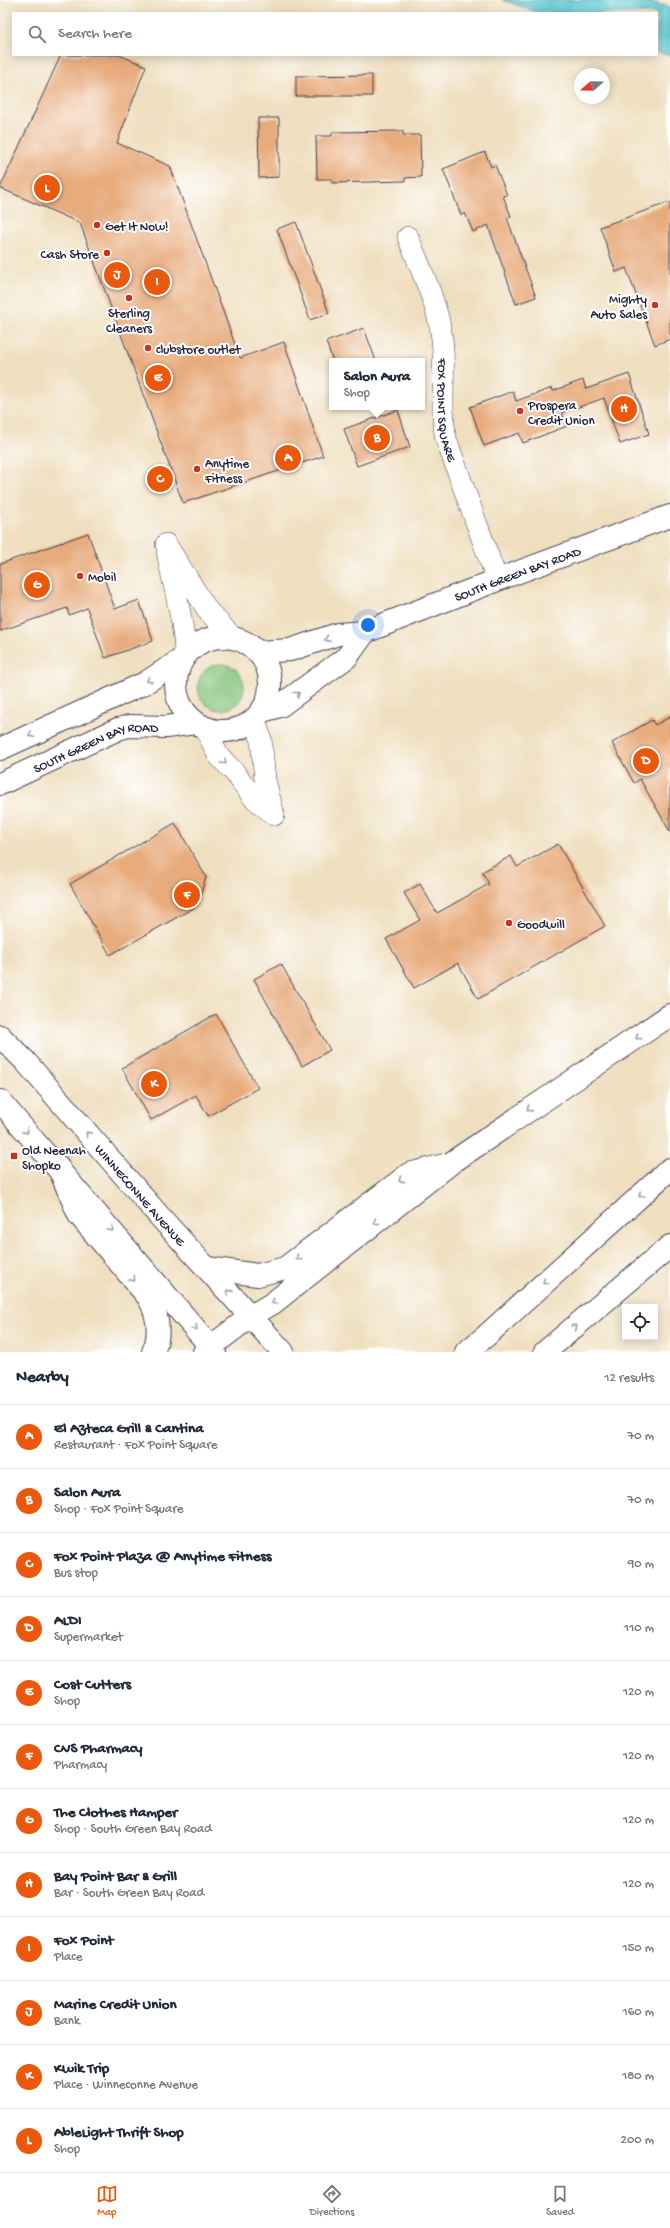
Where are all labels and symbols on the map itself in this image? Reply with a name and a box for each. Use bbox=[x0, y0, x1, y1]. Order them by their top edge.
north arrow bbox=[574, 68, 610, 104]
pin: L bbox=[34, 173, 60, 203]
marker: Get It Now! bbox=[92, 220, 102, 230]
place label: Get It Now! bbox=[105, 220, 168, 235]
place label: Cash Store bbox=[40, 248, 99, 263]
marker: Cash Store bbox=[102, 248, 112, 258]
pin: J bbox=[104, 260, 130, 290]
pin: I bbox=[144, 267, 170, 297]
marker: Sterling Cleaners bbox=[124, 293, 134, 303]
place label: Mighty Auto Sales bbox=[590, 293, 648, 323]
marker: Mighty Auto Sales bbox=[650, 300, 660, 310]
place label: Sterling Cleaners bbox=[106, 307, 153, 337]
marker: clubstore outlet bbox=[143, 343, 153, 353]
place label: clubstore outlet bbox=[156, 343, 242, 358]
street label: FOX POINT SQUARE bbox=[433, 357, 459, 465]
pin: E bbox=[145, 363, 171, 393]
pin: H bbox=[611, 394, 637, 424]
place label: Prospera Credit Union bbox=[527, 399, 595, 429]
marker: Prospera Credit Union bbox=[515, 406, 525, 416]
pin: B bbox=[364, 423, 390, 453]
pin: A bbox=[275, 443, 301, 473]
place label: Anytime Fitness bbox=[204, 457, 250, 487]
pin: C bbox=[147, 464, 173, 494]
marker: Anytime Fitness bbox=[192, 464, 202, 474]
street label: SOUTH GREEN BAY ROAD bbox=[453, 544, 584, 606]
pin: G bbox=[24, 570, 50, 600]
marker: Mobil bbox=[75, 571, 85, 581]
place label: Mobil bbox=[88, 571, 116, 586]
your location bbox=[358, 615, 378, 635]
one-way arrow bbox=[323, 634, 330, 642]
one-way arrow bbox=[146, 676, 153, 683]
one-way arrow bbox=[292, 692, 299, 699]
street label: SOUTH GREEN BAY ROAD bbox=[31, 721, 159, 777]
one-way arrow bbox=[28, 730, 36, 738]
pin: D bbox=[633, 746, 659, 776]
one-way arrow bbox=[220, 757, 227, 765]
pin: F bbox=[174, 880, 200, 910]
marker: Goodwill bbox=[504, 918, 514, 928]
place label: Goodwill bbox=[517, 918, 565, 933]
one-way arrow bbox=[635, 1032, 642, 1039]
pin: K bbox=[141, 1069, 167, 1099]
one-way arrow bbox=[527, 1104, 534, 1111]
one-way arrow bbox=[21, 1126, 28, 1133]
one-way arrow bbox=[86, 1131, 93, 1138]
street label: WINNECONNE AVENUE bbox=[91, 1142, 188, 1250]
place label: Old Neenah Shopko bbox=[22, 1144, 86, 1174]
marker: Old Neenah Shopko bbox=[9, 1151, 19, 1161]
one-way arrow bbox=[399, 1175, 406, 1182]
one-way arrow bbox=[638, 1190, 646, 1198]
one-way arrow bbox=[374, 1217, 381, 1224]
one-way arrow bbox=[106, 1225, 113, 1232]
one-way arrow bbox=[295, 1254, 302, 1261]
one-way arrow bbox=[129, 1274, 136, 1281]
one-way arrow bbox=[542, 1278, 550, 1285]
one-way arrow bbox=[226, 1289, 234, 1297]
one-way arrow bbox=[271, 1297, 278, 1304]
one-way arrow bbox=[190, 1324, 197, 1331]
one-way arrow bbox=[570, 1325, 577, 1332]

